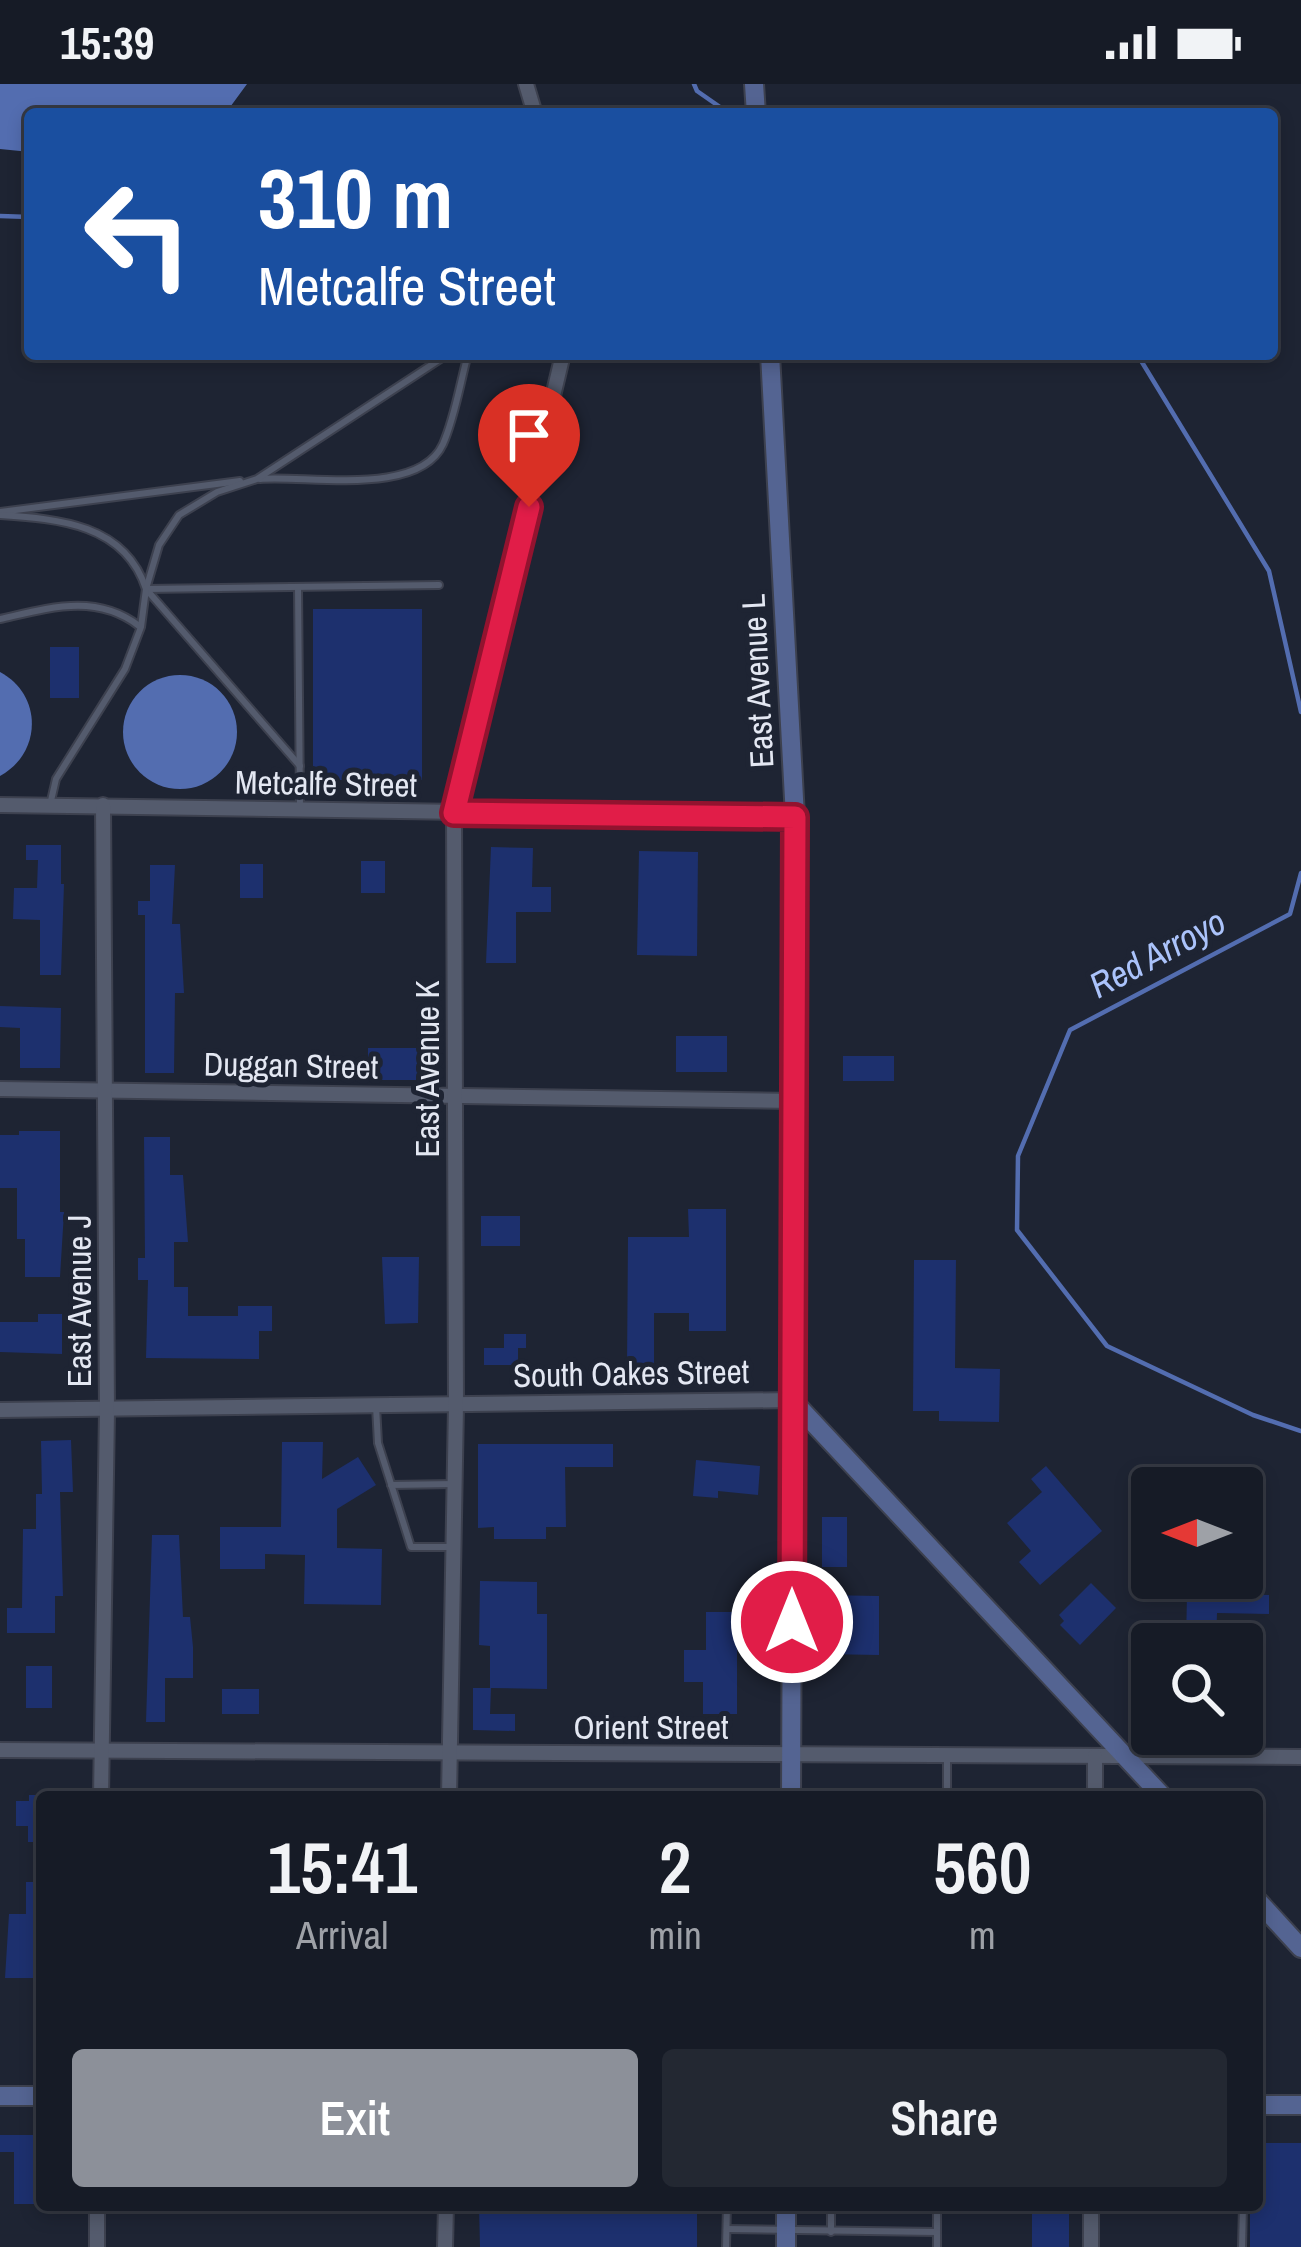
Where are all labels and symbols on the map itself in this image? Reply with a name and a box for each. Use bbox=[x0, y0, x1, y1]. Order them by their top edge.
pin bbox=[478, 384, 580, 507]
street label: East Avenue L bbox=[730, 593, 784, 769]
street label: Metcalfe Street bbox=[235, 759, 417, 807]
water label: Red Arroyo bbox=[1081, 897, 1233, 1009]
street label: East Avenue K bbox=[405, 980, 449, 1158]
street label: Duggan Street bbox=[203, 1041, 379, 1089]
street label: East Avenue J bbox=[57, 1215, 101, 1387]
street label: South Oakes Street bbox=[513, 1349, 749, 1397]
north arrow bbox=[1131, 1467, 1263, 1599]
position arrow bbox=[729, 1559, 855, 1685]
street label: Orient Street bbox=[574, 1705, 728, 1749]

